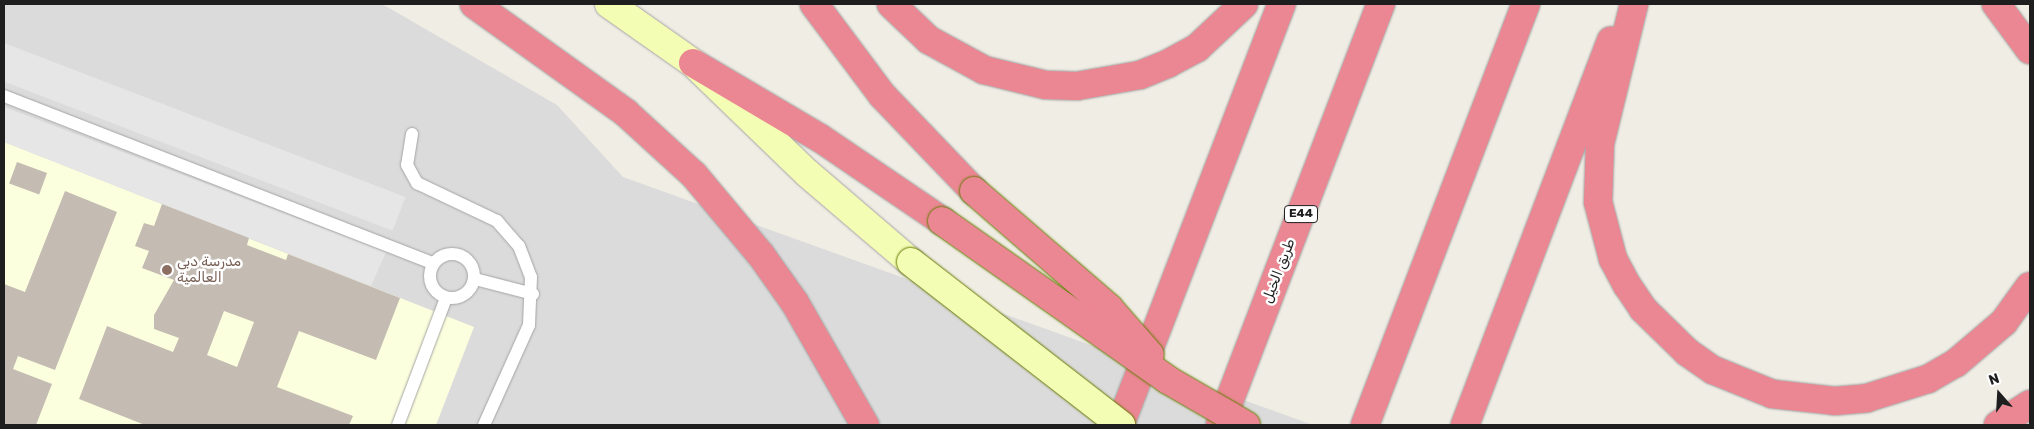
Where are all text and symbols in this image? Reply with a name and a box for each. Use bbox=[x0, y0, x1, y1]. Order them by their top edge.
road number: E44 bbox=[1284, 204, 1318, 223]
street label: طريق الخيل bbox=[1259, 236, 1299, 306]
place label: مدرسة دبي العالمية bbox=[177, 254, 241, 286]
marker: مدرسة دبي العالمية bbox=[161, 264, 173, 276]
north arrow bbox=[1974, 369, 2024, 419]
text: N bbox=[1986, 370, 2001, 389]

